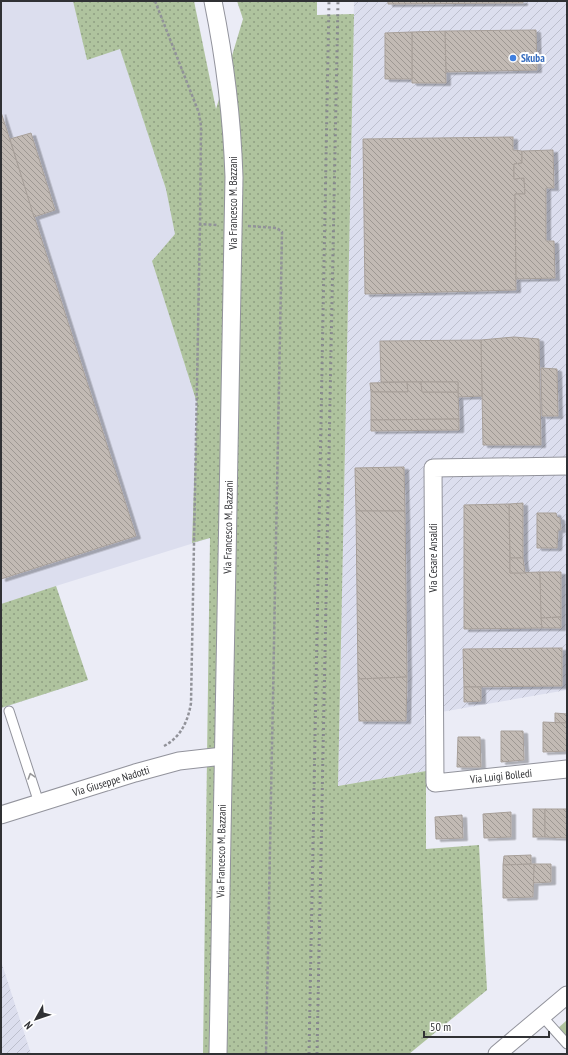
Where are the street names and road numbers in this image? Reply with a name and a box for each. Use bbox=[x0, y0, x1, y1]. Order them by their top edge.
street label: Via Francesco M. Bazzani bbox=[226, 156, 240, 251]
street label: Via Francesco M. Bazzani bbox=[220, 480, 236, 575]
street label: Via Cesare Ansaldi bbox=[426, 523, 440, 594]
street label: Via Giuseppe Nadotti bbox=[70, 763, 151, 800]
street label: Via Luigi Bolledi bbox=[468, 766, 533, 786]
street label: Via Francesco M. Bazzani bbox=[213, 804, 229, 899]

